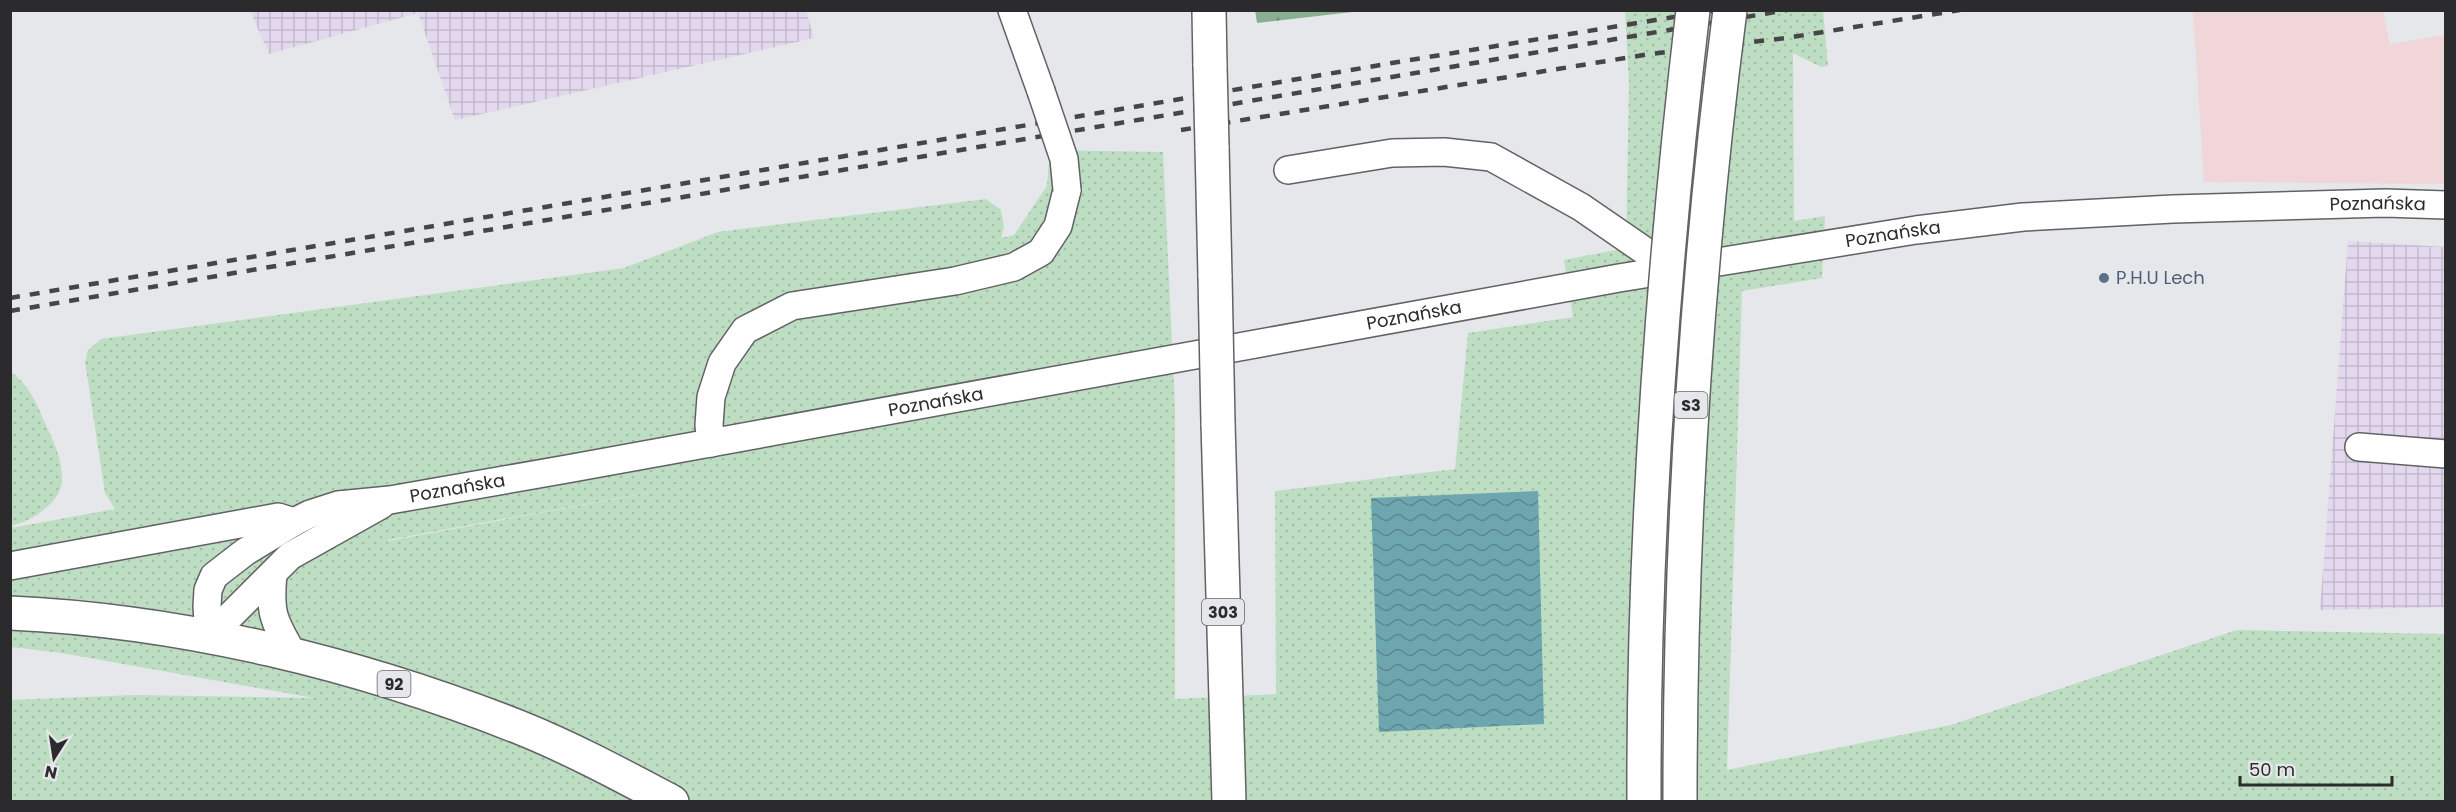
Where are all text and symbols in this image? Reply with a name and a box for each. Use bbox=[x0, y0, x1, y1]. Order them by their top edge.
street label: Poznańska bbox=[2329, 190, 2426, 217]
street label: Poznańska bbox=[1843, 214, 1942, 253]
place label: P.H.U Lech bbox=[2116, 265, 2205, 290]
marker: P.H.U Lech bbox=[2097, 271, 2111, 285]
street label: Poznańska bbox=[1364, 294, 1463, 336]
street label: Poznańska bbox=[886, 381, 985, 422]
road number: S3 bbox=[1674, 392, 1708, 418]
street label: Poznańska bbox=[408, 467, 507, 508]
road number: 303 bbox=[1202, 599, 1244, 625]
road number: 92 bbox=[378, 671, 410, 697]
north arrow bbox=[24, 728, 84, 788]
scale bar bbox=[2240, 749, 2392, 787]
text: 50 m bbox=[2249, 757, 2295, 782]
text: N bbox=[43, 760, 59, 785]

